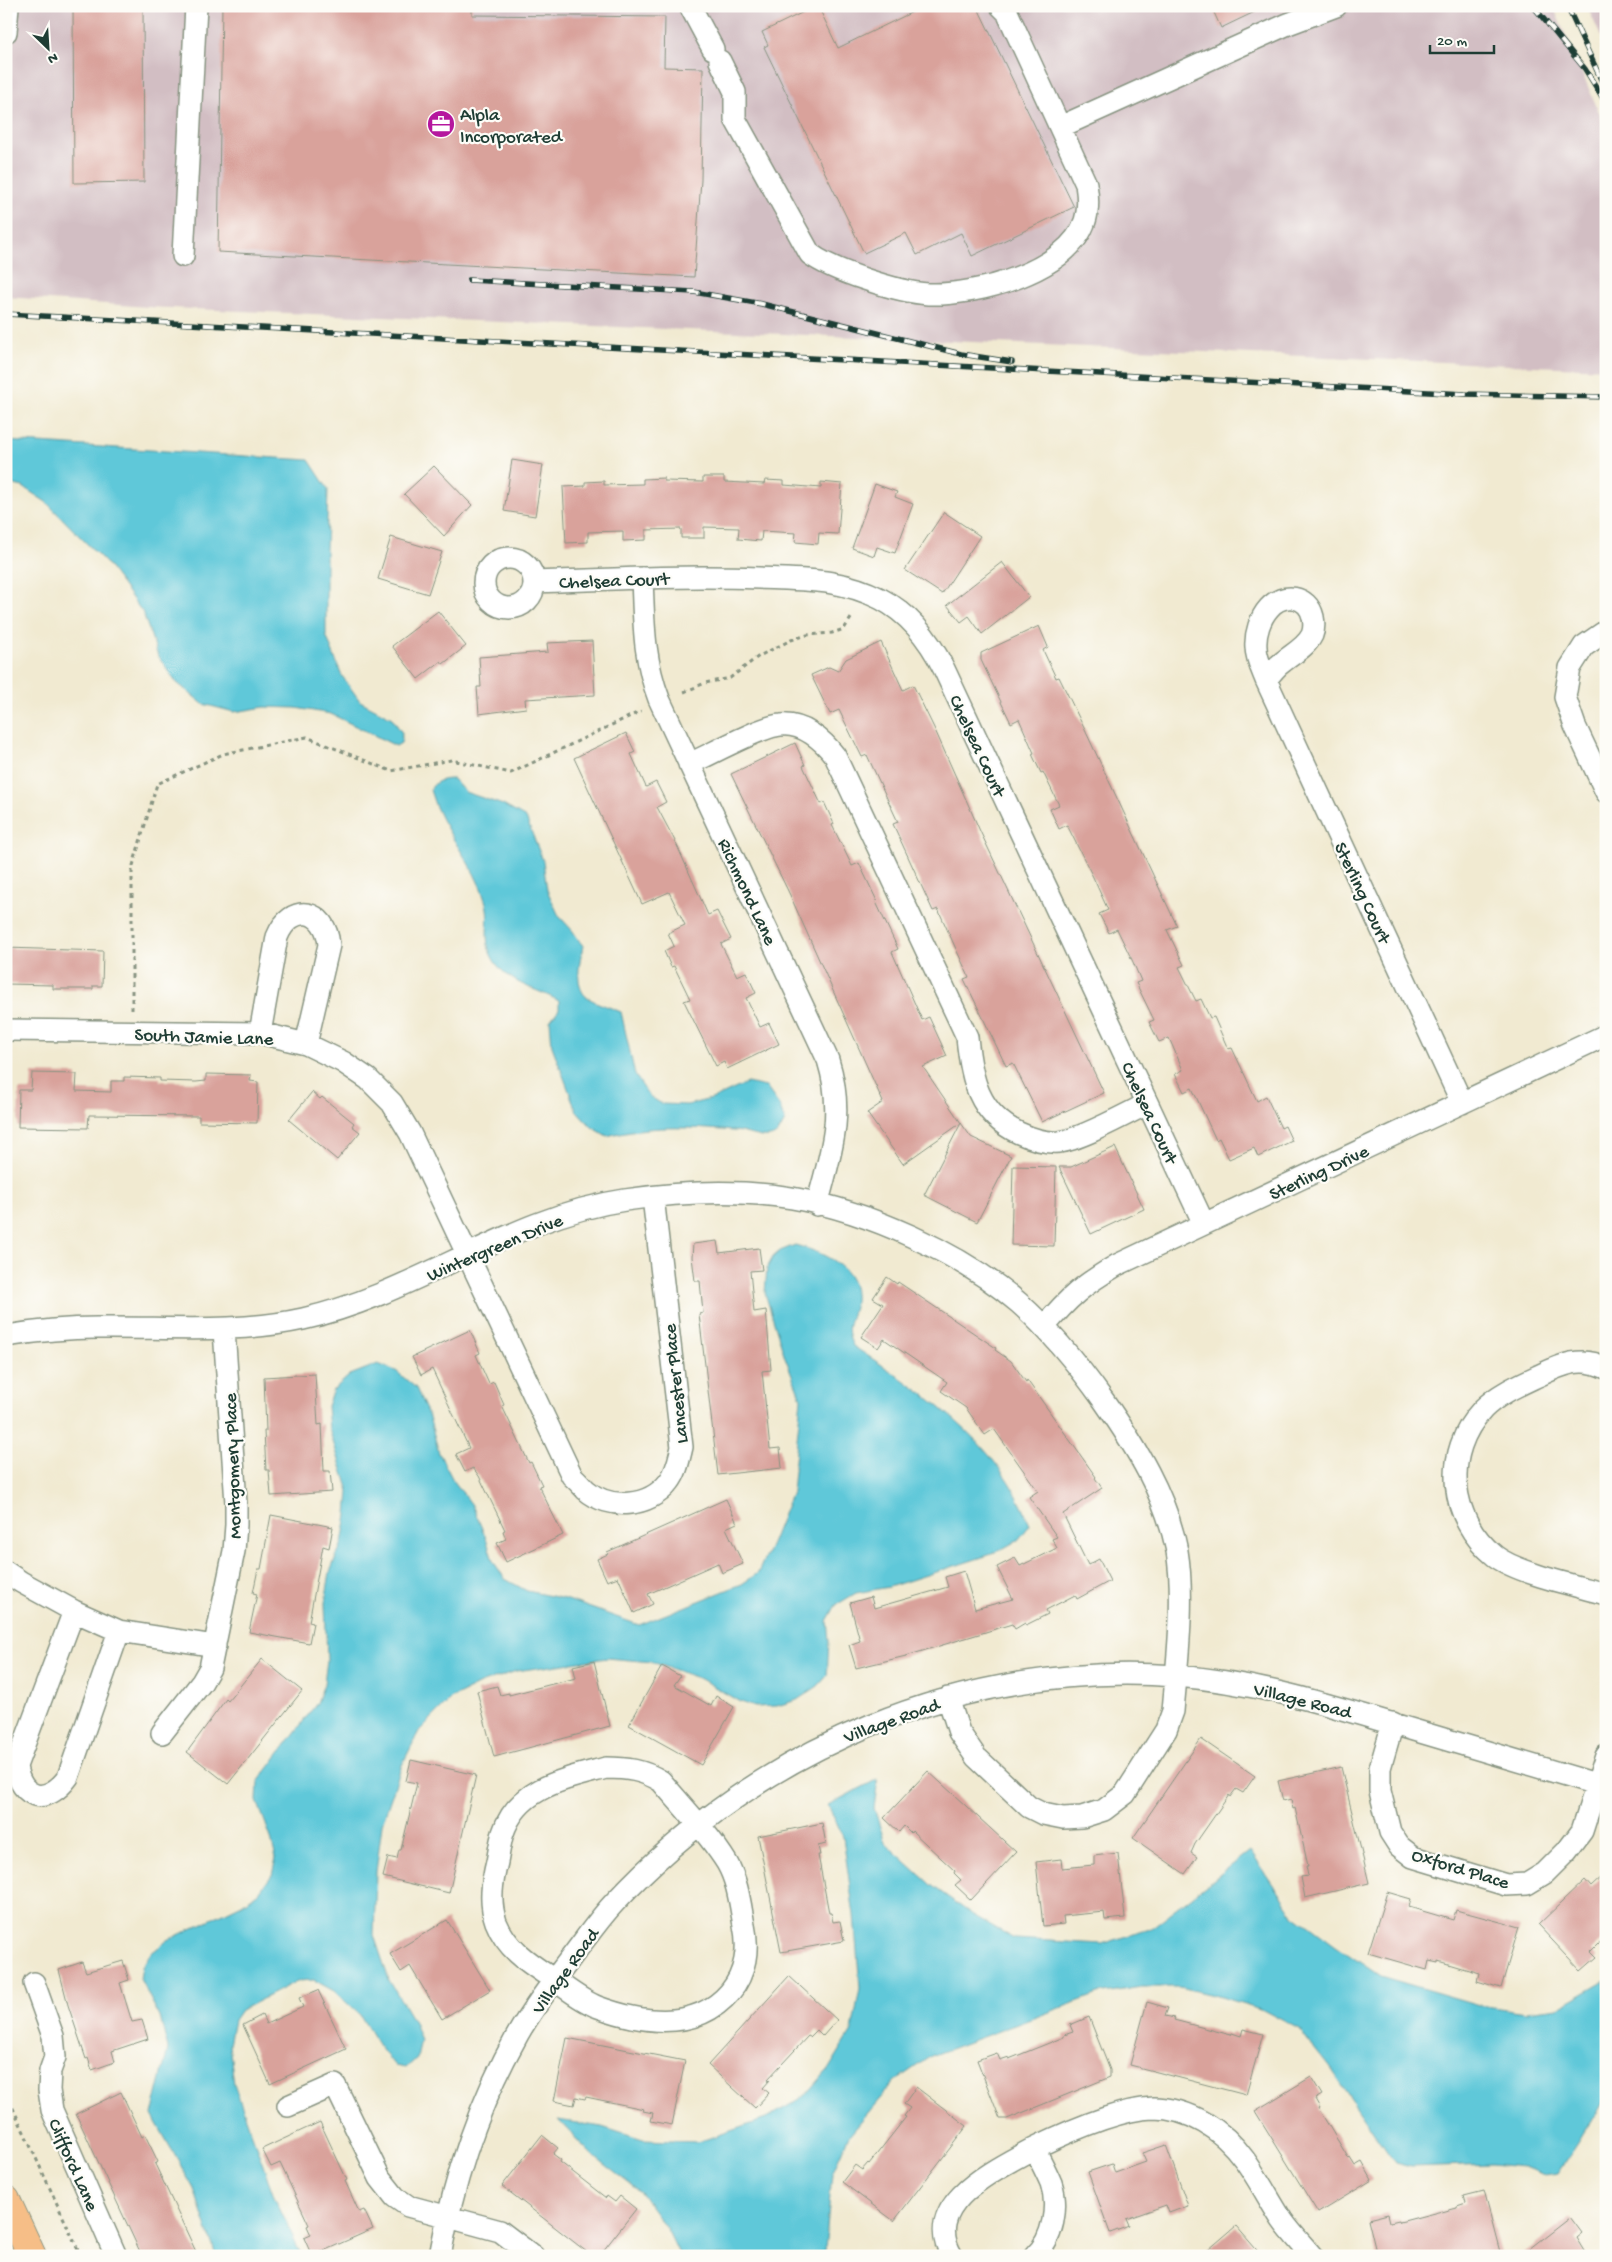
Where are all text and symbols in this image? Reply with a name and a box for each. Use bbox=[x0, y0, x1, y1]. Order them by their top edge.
north arrow bbox=[22, 22, 72, 72]
scale bar bbox=[1430, 22, 1493, 54]
text: 20 m bbox=[1437, 33, 1467, 51]
text: N bbox=[45, 48, 60, 67]
place label: Alpla Incorporated bbox=[460, 105, 564, 150]
office icon: Alpla Incorporated bbox=[426, 109, 456, 139]
street label: Chelsea Court bbox=[559, 569, 672, 596]
street label: Chelsea Court bbox=[942, 692, 1010, 803]
street label: Richmond Lane bbox=[711, 835, 781, 950]
street label: Sterling Court bbox=[1327, 839, 1395, 950]
street label: South Jamie Lane bbox=[134, 1025, 274, 1052]
street label: Chelsea Court bbox=[1114, 1059, 1182, 1170]
street label: Sterling Drive bbox=[1266, 1141, 1373, 1207]
street label: Wintergreen Drive bbox=[424, 1210, 567, 1288]
street label: Lancester Place bbox=[660, 1323, 695, 1445]
street label: Montgomery Place bbox=[220, 1392, 249, 1539]
street label: Village Road bbox=[1250, 1679, 1355, 1726]
street label: Village Road bbox=[840, 1694, 945, 1751]
street label: Oxford Place bbox=[1408, 1845, 1512, 1896]
street label: Village Road bbox=[527, 1923, 607, 2020]
street label: Clifford Lane bbox=[41, 2116, 102, 2215]

